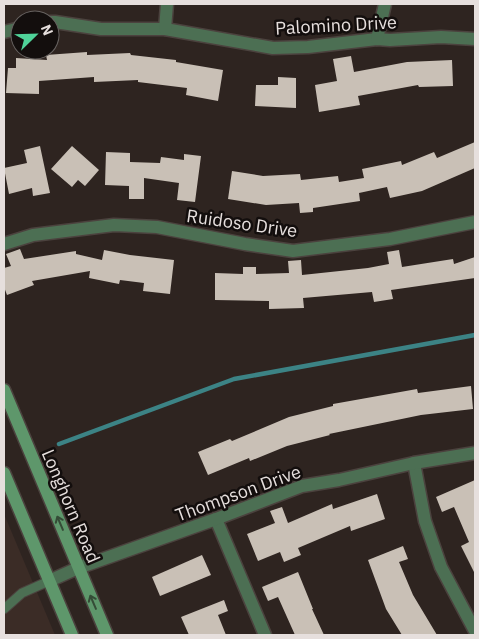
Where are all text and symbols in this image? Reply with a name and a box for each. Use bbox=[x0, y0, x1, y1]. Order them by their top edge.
north arrow bbox=[10, 10, 60, 60]
street label: Palomino Drive bbox=[275, 10, 398, 40]
text: N bbox=[37, 22, 57, 38]
street label: Ruidoso Drive bbox=[185, 204, 299, 242]
street label: Longhorn Road bbox=[37, 446, 105, 566]
street label: Thompson Drive bbox=[172, 460, 304, 526]
one-way arrow bbox=[54, 516, 64, 531]
one-way arrow bbox=[87, 595, 97, 610]

